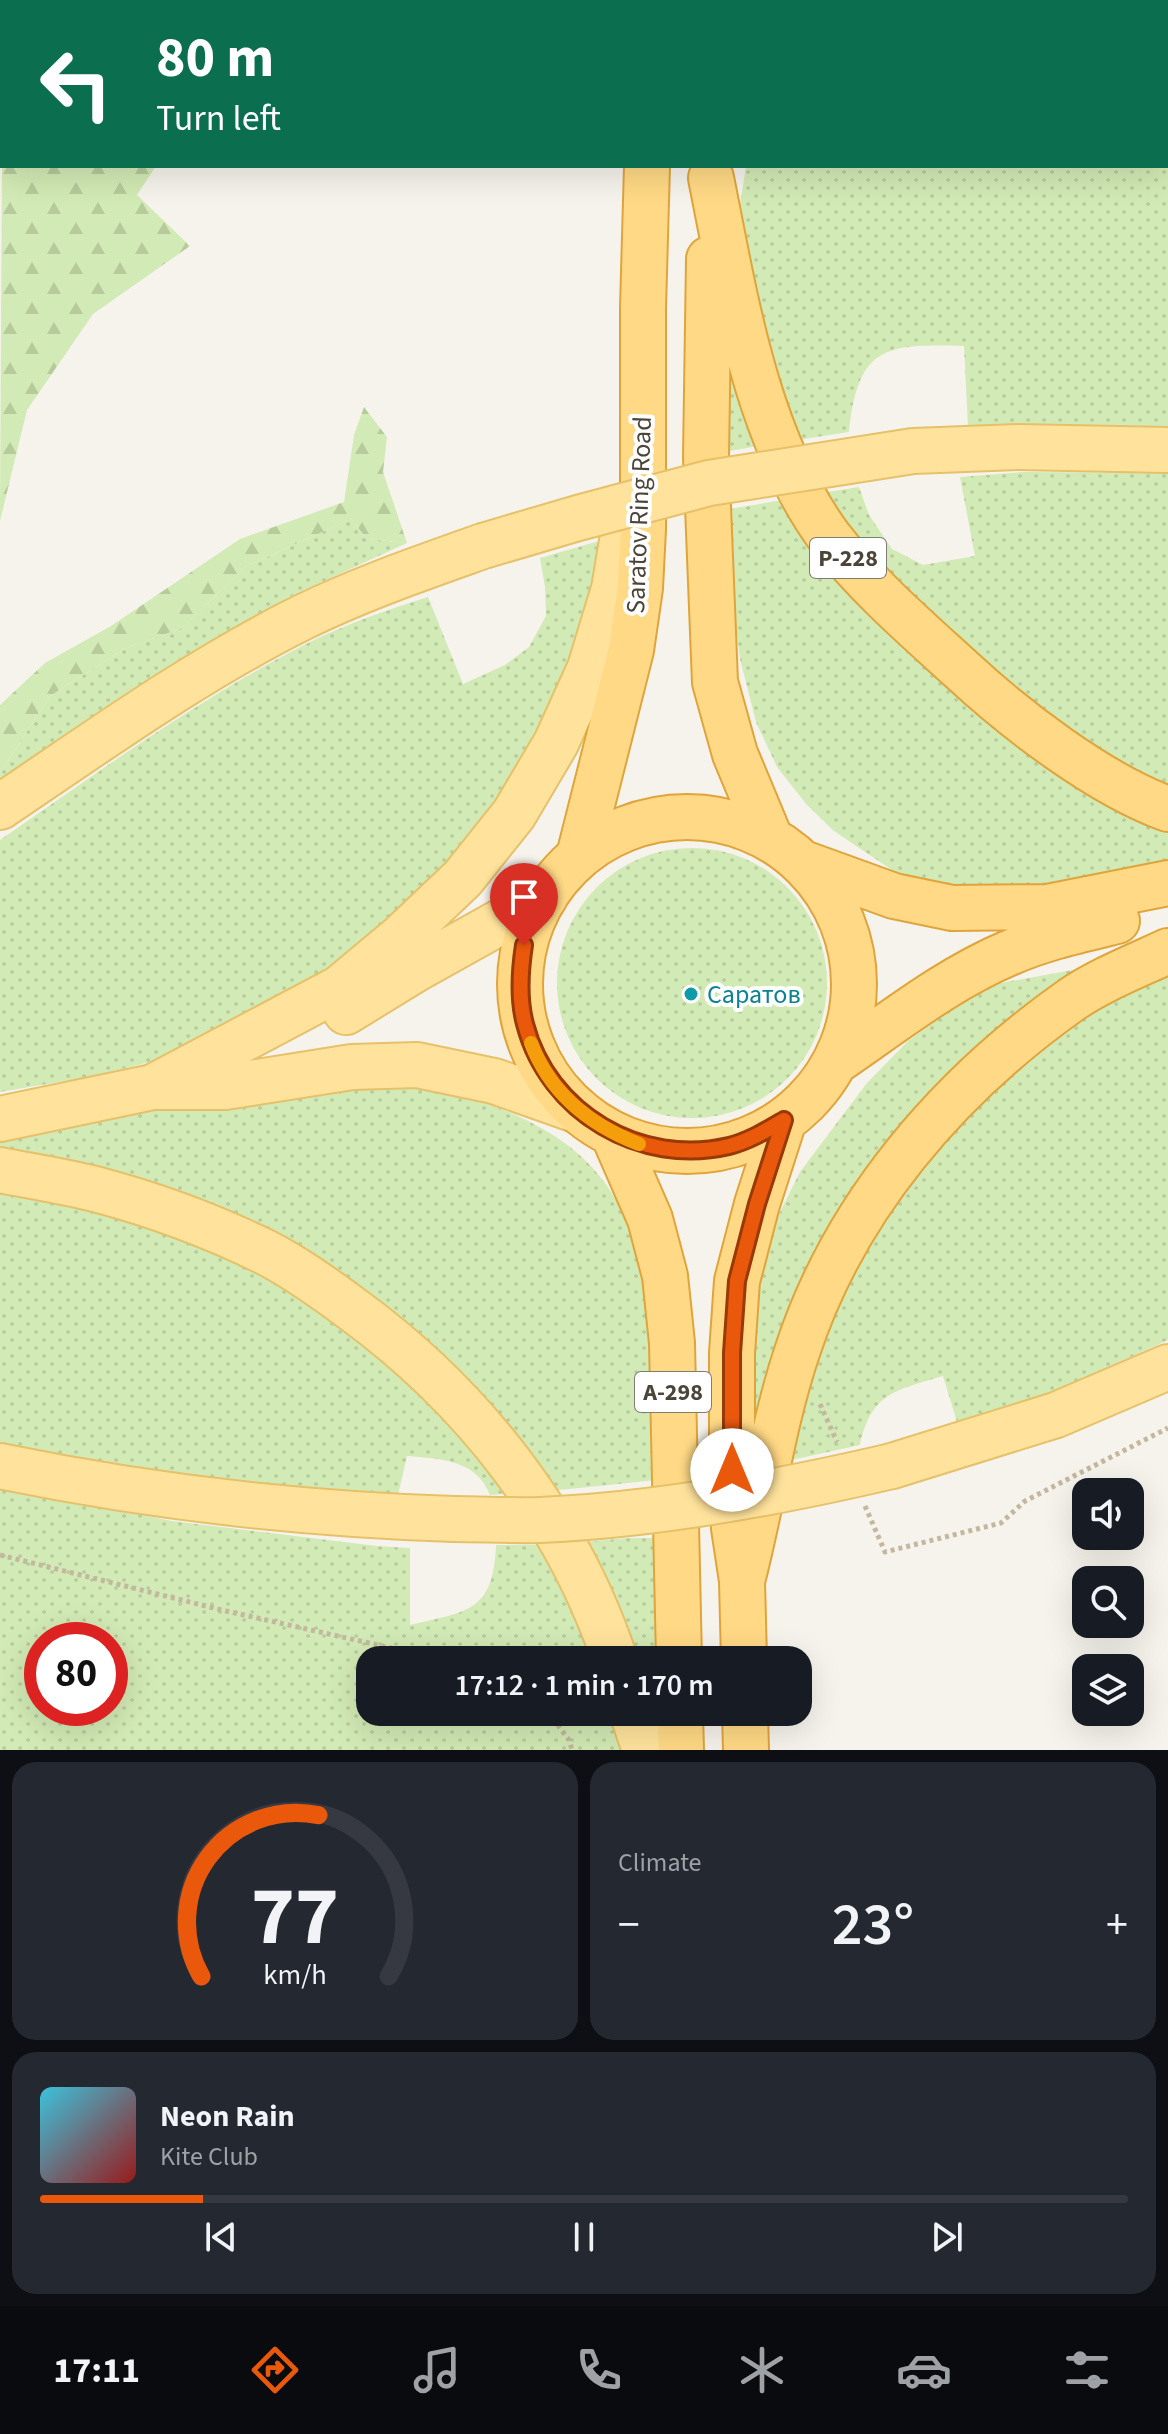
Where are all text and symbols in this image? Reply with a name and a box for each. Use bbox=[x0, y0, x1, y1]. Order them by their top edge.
text: 80 m bbox=[156, 19, 274, 98]
icon: left bbox=[24, 32, 128, 136]
text: Turn left bbox=[156, 93, 281, 144]
street label: Saratov Ring Road bbox=[617, 416, 661, 614]
road number: Р-228 bbox=[810, 538, 886, 578]
pin bbox=[490, 863, 558, 945]
icon: arrive bbox=[502, 875, 546, 919]
place label: Саратов bbox=[707, 976, 801, 1013]
marker: Саратов bbox=[682, 985, 700, 1003]
road number: А-298 bbox=[635, 1372, 711, 1412]
position arrow bbox=[690, 1428, 774, 1512]
map controls bbox=[1072, 1478, 1144, 1726]
button: sound bbox=[1072, 1478, 1144, 1550]
button: search bbox=[1072, 1566, 1144, 1638]
speed limit sign: 80 bbox=[24, 1622, 128, 1726]
button: layers bbox=[1072, 1654, 1144, 1726]
text: 17:12 · 1 min · 170 m bbox=[454, 1664, 714, 1707]
text: Climate bbox=[618, 1844, 702, 1881]
text: 77 bbox=[251, 1858, 339, 1976]
text: 23° bbox=[832, 1883, 914, 1968]
text: − bbox=[618, 1894, 640, 1957]
text: + bbox=[1106, 1894, 1128, 1957]
text: km/h bbox=[263, 1955, 327, 1995]
text: Neon Rain bbox=[160, 2095, 295, 2138]
text: Kite Club bbox=[160, 2138, 258, 2175]
icon: previous bbox=[199, 2215, 243, 2259]
icon: pause bbox=[562, 2215, 606, 2259]
icon: next bbox=[925, 2215, 969, 2259]
icon: directions bbox=[247, 2342, 303, 2398]
icon: music bbox=[409, 2342, 465, 2398]
icon: phone bbox=[571, 2342, 627, 2398]
icon: climate bbox=[734, 2342, 790, 2398]
icon: car bbox=[896, 2342, 952, 2398]
icon: filters bbox=[1059, 2342, 1115, 2398]
text: 17:11 bbox=[53, 2345, 140, 2396]

